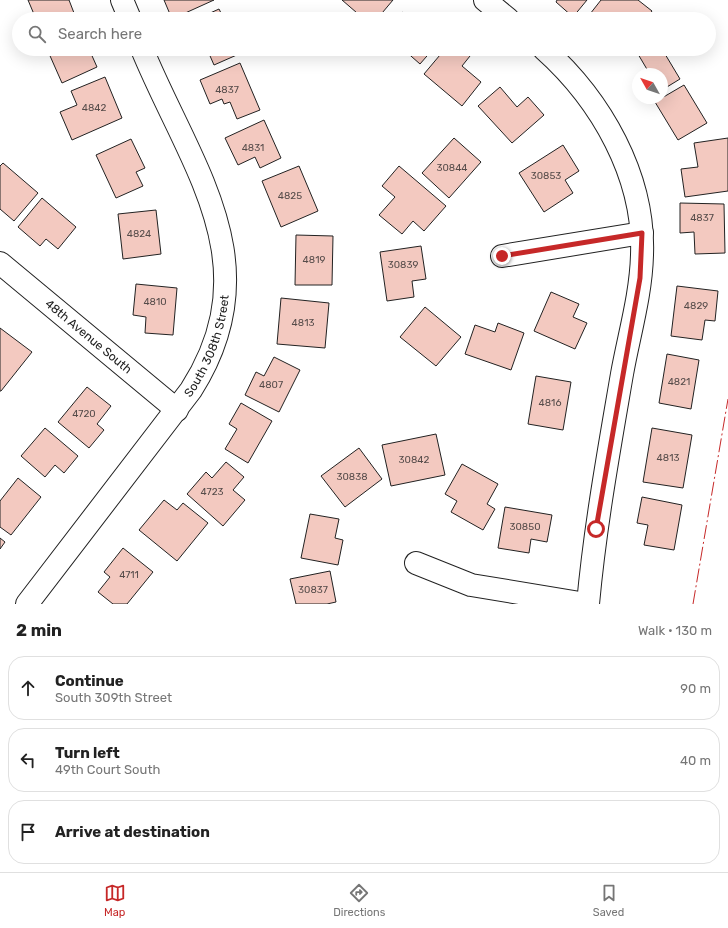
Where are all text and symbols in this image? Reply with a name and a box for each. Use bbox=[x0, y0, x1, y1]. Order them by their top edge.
search box bbox=[12, 12, 716, 56]
icon: search bbox=[26, 23, 48, 45]
text: Search here bbox=[58, 25, 142, 43]
north arrow bbox=[632, 68, 668, 104]
house number: 4837 bbox=[215, 84, 239, 96]
house number: 4842 bbox=[82, 102, 106, 114]
house number: 4831 bbox=[242, 142, 264, 154]
house number: 30844 bbox=[436, 162, 468, 174]
house number: 30853 bbox=[531, 170, 561, 182]
house number: 4825 bbox=[278, 190, 302, 202]
house number: 4837 bbox=[690, 212, 714, 224]
house number: 4824 bbox=[127, 228, 151, 240]
route end bbox=[493, 247, 511, 265]
house number: 4819 bbox=[303, 254, 325, 266]
house number: 30839 bbox=[388, 259, 418, 271]
street label: South 308th Street bbox=[181, 294, 232, 400]
street label: 48th Avenue South bbox=[42, 296, 135, 376]
house number: 4810 bbox=[143, 296, 167, 308]
house number: 4829 bbox=[684, 300, 708, 312]
house number: 4813 bbox=[292, 317, 314, 329]
house number: 4821 bbox=[668, 376, 690, 388]
house number: 4807 bbox=[259, 379, 283, 391]
house number: 4816 bbox=[539, 397, 561, 409]
house number: 4720 bbox=[72, 408, 96, 420]
house number: 4813 bbox=[657, 452, 679, 464]
house number: 30842 bbox=[399, 454, 430, 466]
house number: 30838 bbox=[336, 471, 368, 483]
house number: 4723 bbox=[200, 486, 224, 498]
route start bbox=[587, 520, 605, 538]
house number: 30850 bbox=[509, 521, 541, 533]
house number: 4711 bbox=[119, 569, 139, 581]
house number: 30837 bbox=[298, 584, 328, 596]
text: 2 min bbox=[16, 620, 62, 640]
text: Walk · 130 m bbox=[638, 623, 712, 638]
text: Continue bbox=[55, 672, 124, 690]
icon: ahead bbox=[17, 677, 39, 699]
text: 90 m bbox=[680, 681, 711, 696]
text: South 309th Street bbox=[55, 690, 172, 705]
text: Turn left bbox=[55, 744, 120, 762]
icon: left bbox=[17, 749, 39, 771]
text: 40 m bbox=[680, 753, 711, 768]
text: 49th Court South bbox=[55, 762, 160, 777]
icon: arrive bbox=[17, 821, 39, 843]
text: Arrive at destination bbox=[55, 823, 210, 841]
tab: Map bbox=[104, 882, 126, 919]
tab: Directions bbox=[333, 882, 385, 919]
tab: Saved bbox=[593, 882, 624, 919]

